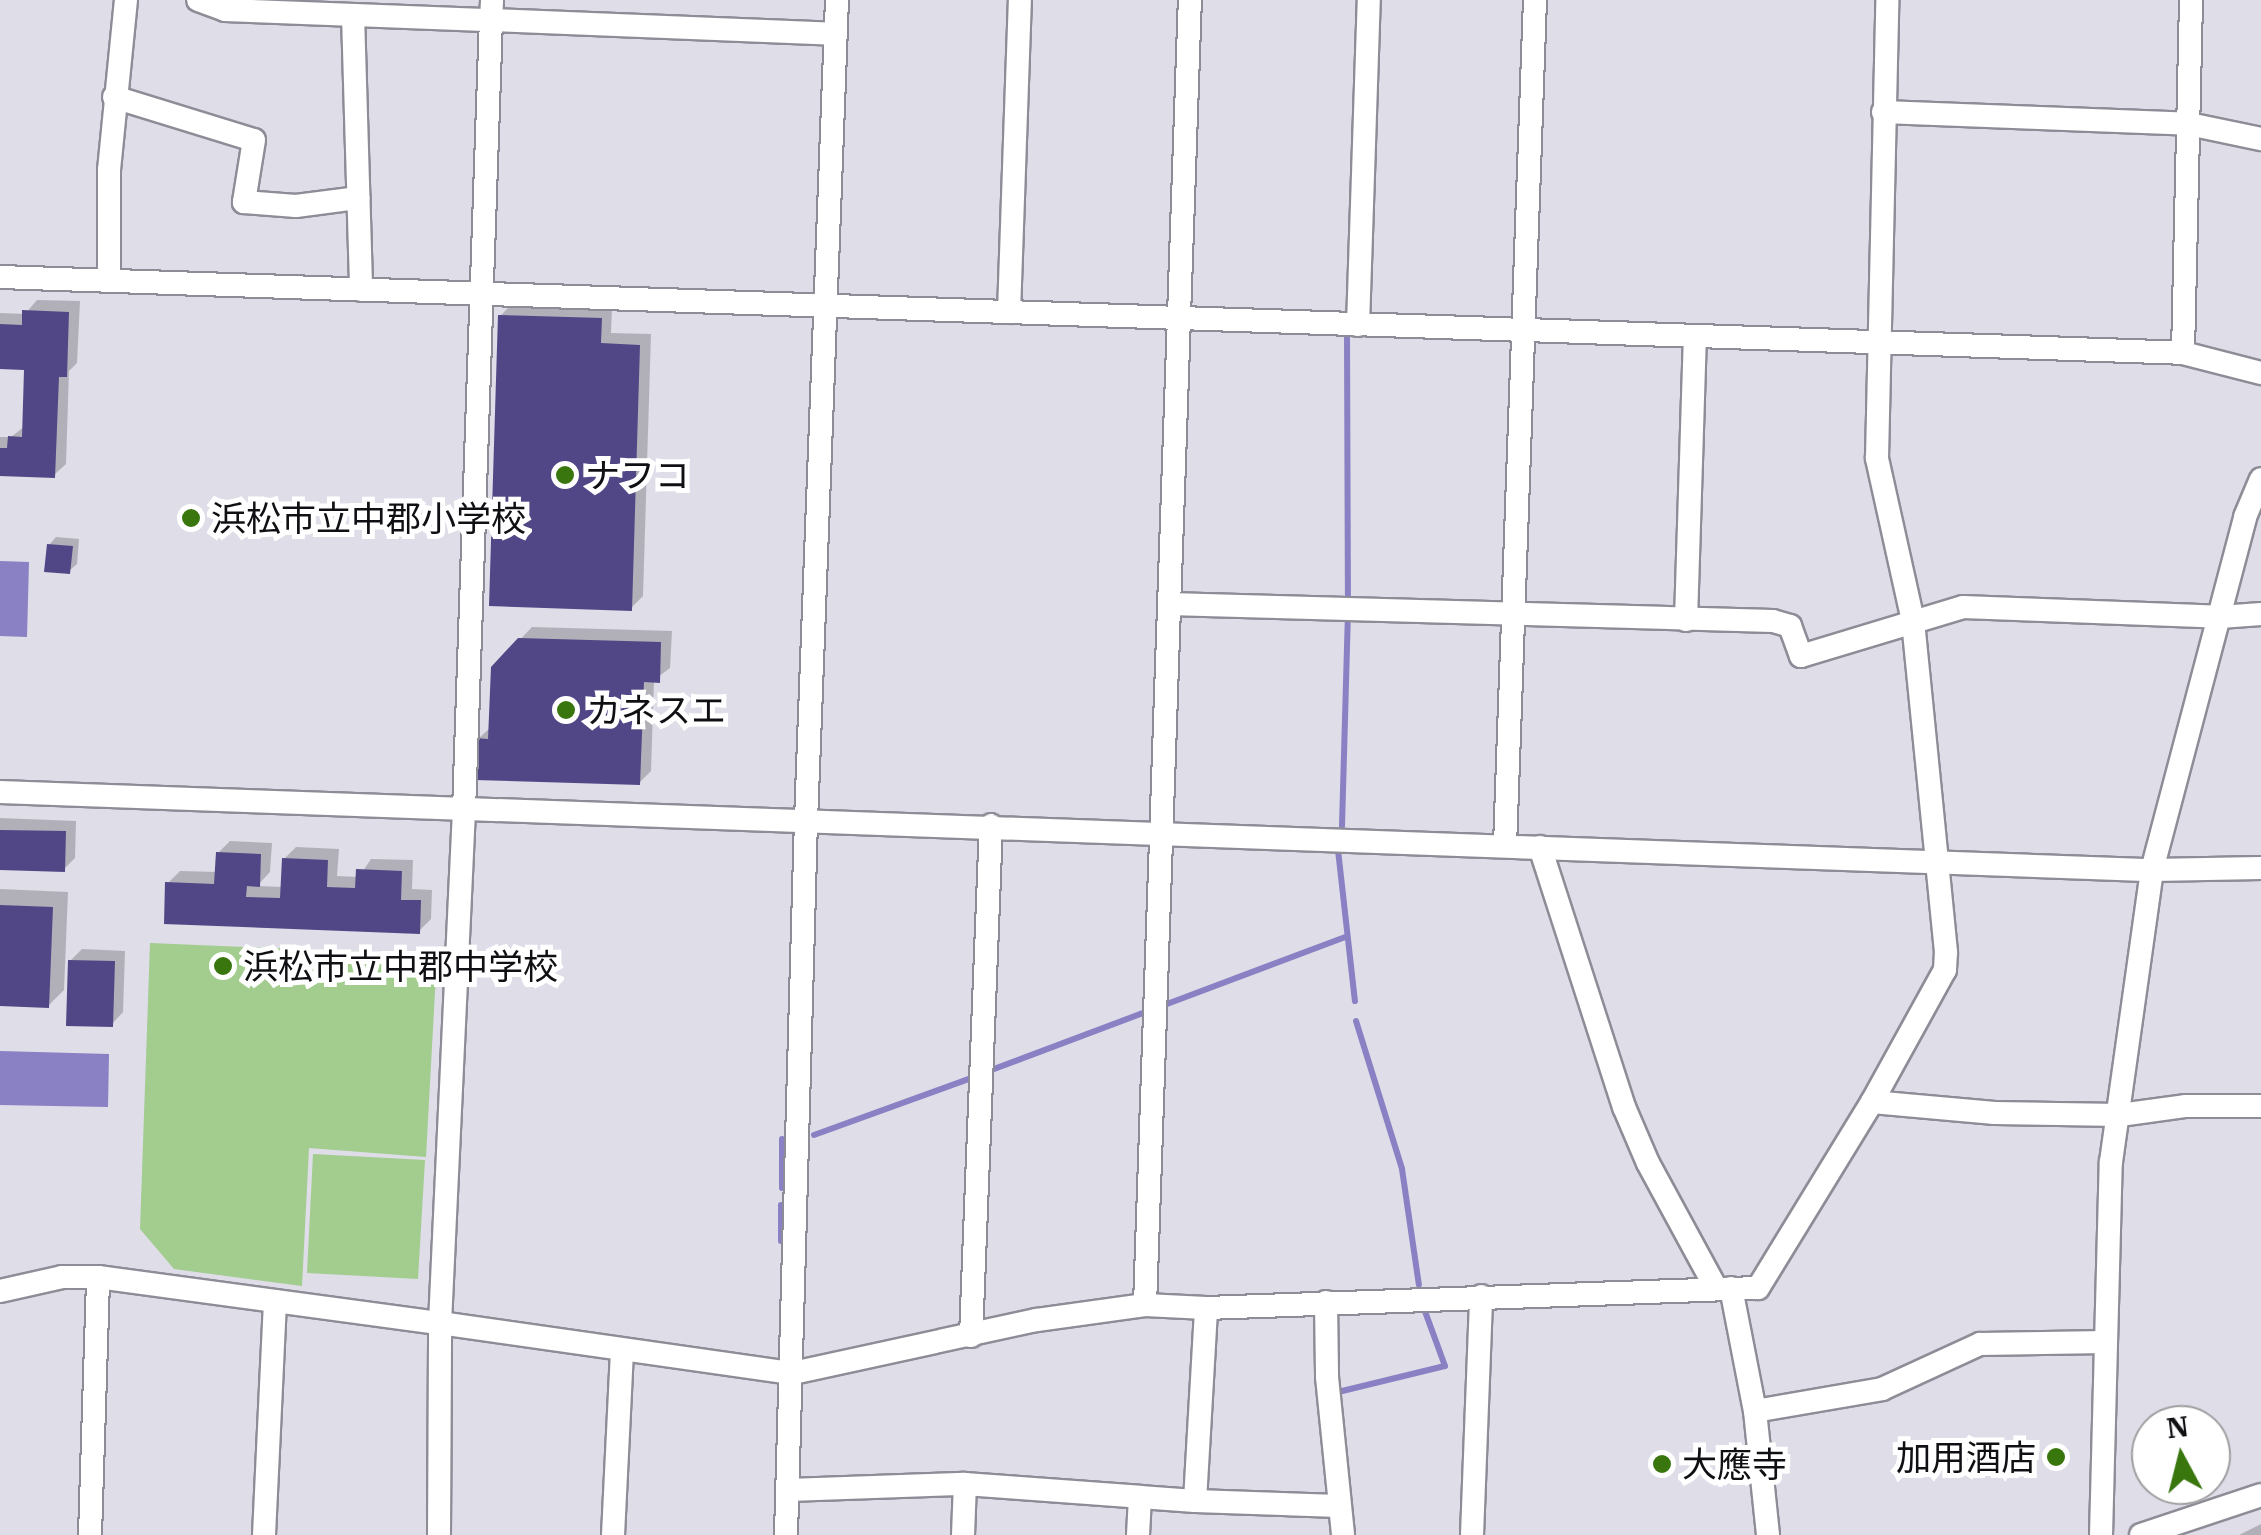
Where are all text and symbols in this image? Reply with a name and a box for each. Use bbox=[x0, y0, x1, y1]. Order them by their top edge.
place label: ナフコ bbox=[585, 454, 690, 496]
marker: ナフコ bbox=[554, 464, 576, 486]
place label: 浜松市立中郡小学校 bbox=[211, 497, 526, 539]
marker: 浜松市立中郡小学校 bbox=[180, 507, 202, 529]
place label: カネスエ bbox=[586, 689, 726, 731]
marker: カネスエ bbox=[555, 699, 577, 721]
place label: 浜松市立中郡中学校 bbox=[243, 945, 558, 987]
marker: 浜松市立中郡中学校 bbox=[212, 955, 234, 977]
north arrow bbox=[2131, 1405, 2231, 1505]
text: N bbox=[2164, 1407, 2191, 1446]
place label: 加用酒店 bbox=[1896, 1436, 2036, 1478]
place label: 大應寺 bbox=[1682, 1443, 1787, 1485]
marker: 加用酒店 bbox=[2045, 1446, 2067, 1468]
marker: 大應寺 bbox=[1651, 1453, 1673, 1475]

